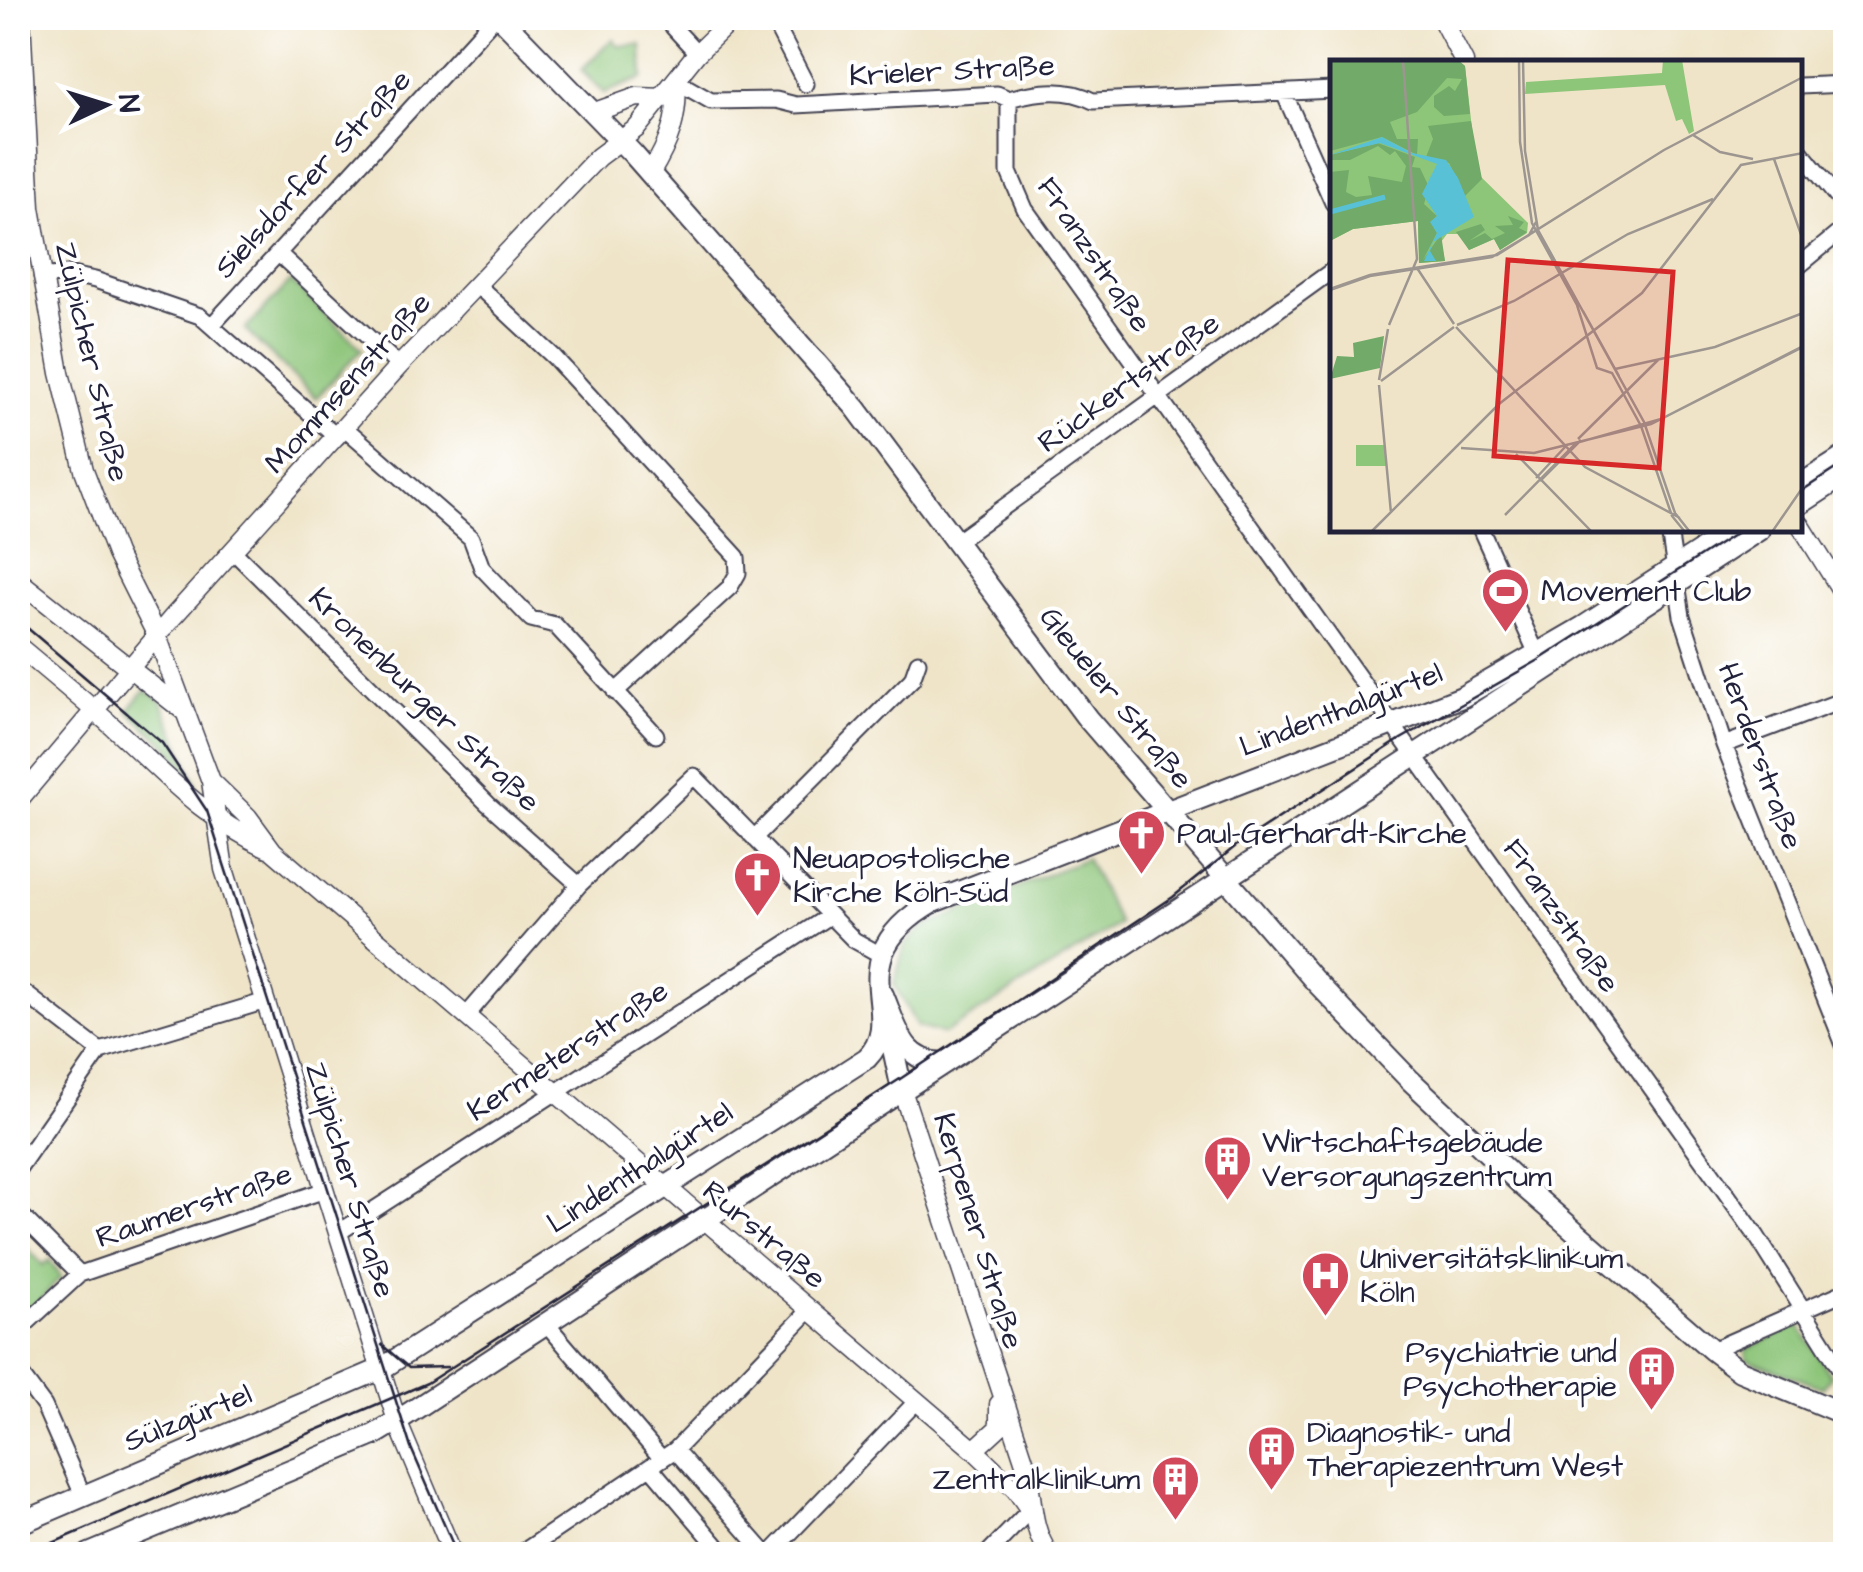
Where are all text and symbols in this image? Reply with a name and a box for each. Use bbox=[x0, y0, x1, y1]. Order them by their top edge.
street label: Krieler Straße bbox=[848, 45, 1056, 97]
north arrow bbox=[55, 55, 155, 155]
street label: Sielsdorfer Straße bbox=[205, 60, 421, 288]
inset map bbox=[1330, 60, 1803, 532]
text: N bbox=[108, 93, 149, 114]
street label: Franzstraße bbox=[1027, 169, 1161, 341]
street label: Zülpicher Straße bbox=[44, 238, 140, 486]
street label: Mommsenstraße bbox=[255, 283, 441, 483]
street label: Rückertstraße bbox=[1029, 303, 1229, 463]
sports icon: Movement Club bbox=[1480, 566, 1532, 634]
place label: Movement Club bbox=[1541, 571, 1751, 613]
street label: Kronenburger Straße bbox=[298, 578, 549, 823]
street label: Gleueler Straße bbox=[1029, 598, 1203, 798]
street label: Lindenthalgürtel bbox=[1233, 652, 1449, 769]
street label: Herderstraße bbox=[1707, 657, 1813, 855]
church icon: Paul-Gerhardt-Kirche bbox=[1116, 808, 1168, 876]
place label: Paul-Gerhardt-Kirche bbox=[1177, 813, 1467, 855]
street label: Franzstraße bbox=[1492, 831, 1630, 1001]
place label: Neuapostolische Kirche Köln-Süd bbox=[793, 838, 1011, 914]
church icon: Neuapostolische Kirche Köln-Süd bbox=[732, 850, 784, 918]
street label: Kermeterstraße bbox=[459, 970, 677, 1132]
street label: Zülpicher Straße bbox=[294, 1057, 406, 1303]
street label: Lindenthalgürtel bbox=[539, 1092, 742, 1245]
street label: Kerpener Straße bbox=[922, 1108, 1034, 1354]
place label: Wirtschaftsgebäude Versorgungszentrum bbox=[1262, 1122, 1552, 1199]
building icon: Wirtschaftsgebäude Versorgungszentrum bbox=[1201, 1134, 1253, 1202]
street label: Raumerstraße bbox=[90, 1153, 298, 1259]
street label: Rurstraße bbox=[693, 1171, 835, 1299]
place label: Universitätsklinikum Köln bbox=[1360, 1238, 1624, 1314]
hospital icon: Universitätsklinikum Köln bbox=[1299, 1250, 1351, 1318]
place label: Psychiatrie und Psychotherapie bbox=[1403, 1332, 1617, 1409]
building icon: Psychiatrie und Psychotherapie bbox=[1626, 1344, 1678, 1412]
street label: Sülzgürtel bbox=[118, 1373, 259, 1464]
place label: Diagnostik- und Therapiezentrum West bbox=[1307, 1412, 1623, 1488]
building icon: Diagnostik- und Therapiezentrum West bbox=[1246, 1424, 1298, 1492]
building icon: Zentralklinikum bbox=[1149, 1454, 1201, 1522]
place label: Zentralklinikum bbox=[932, 1459, 1141, 1501]

